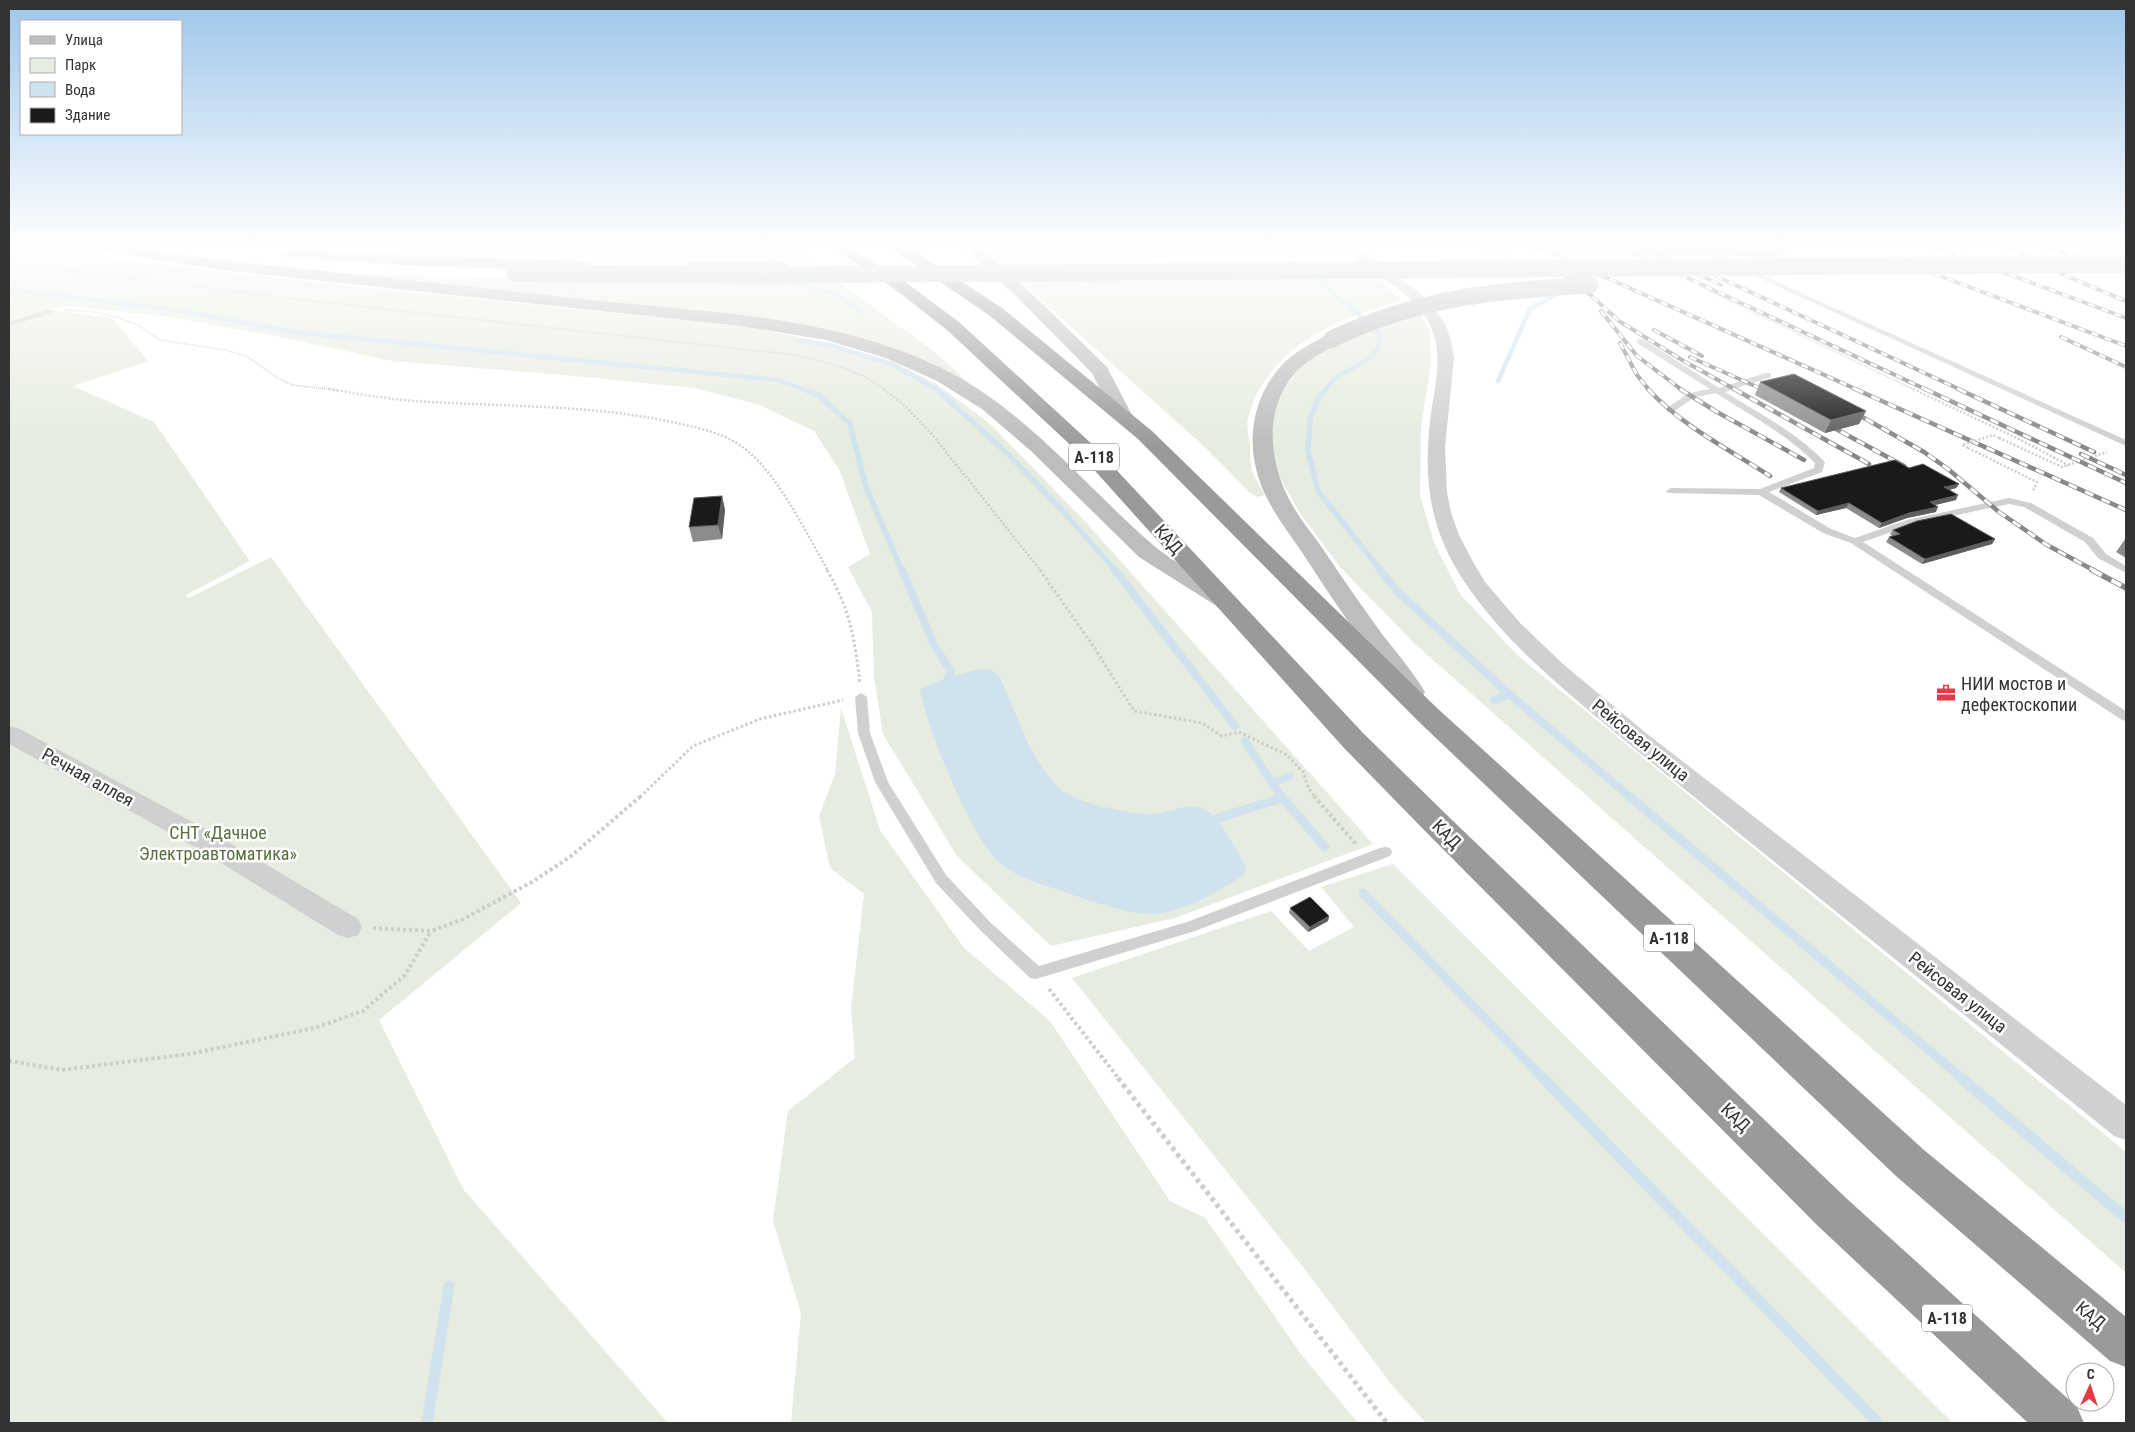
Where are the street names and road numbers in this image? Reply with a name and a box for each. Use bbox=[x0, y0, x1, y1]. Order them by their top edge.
road number: А-118 bbox=[1069, 444, 1119, 471]
street label: КАД bbox=[1150, 520, 1188, 558]
street label: Рейсовая улица bbox=[1588, 694, 1694, 786]
street label: Речная аллея bbox=[38, 743, 138, 811]
street label: КАД bbox=[1428, 815, 1466, 853]
road number: А-118 bbox=[1644, 924, 1694, 951]
street label: Рейсовая улица bbox=[1905, 947, 2011, 1037]
street label: КАД bbox=[1717, 1098, 1755, 1136]
street label: КАД bbox=[2072, 1297, 2110, 1334]
road number: А-118 bbox=[1922, 1305, 1972, 1332]

